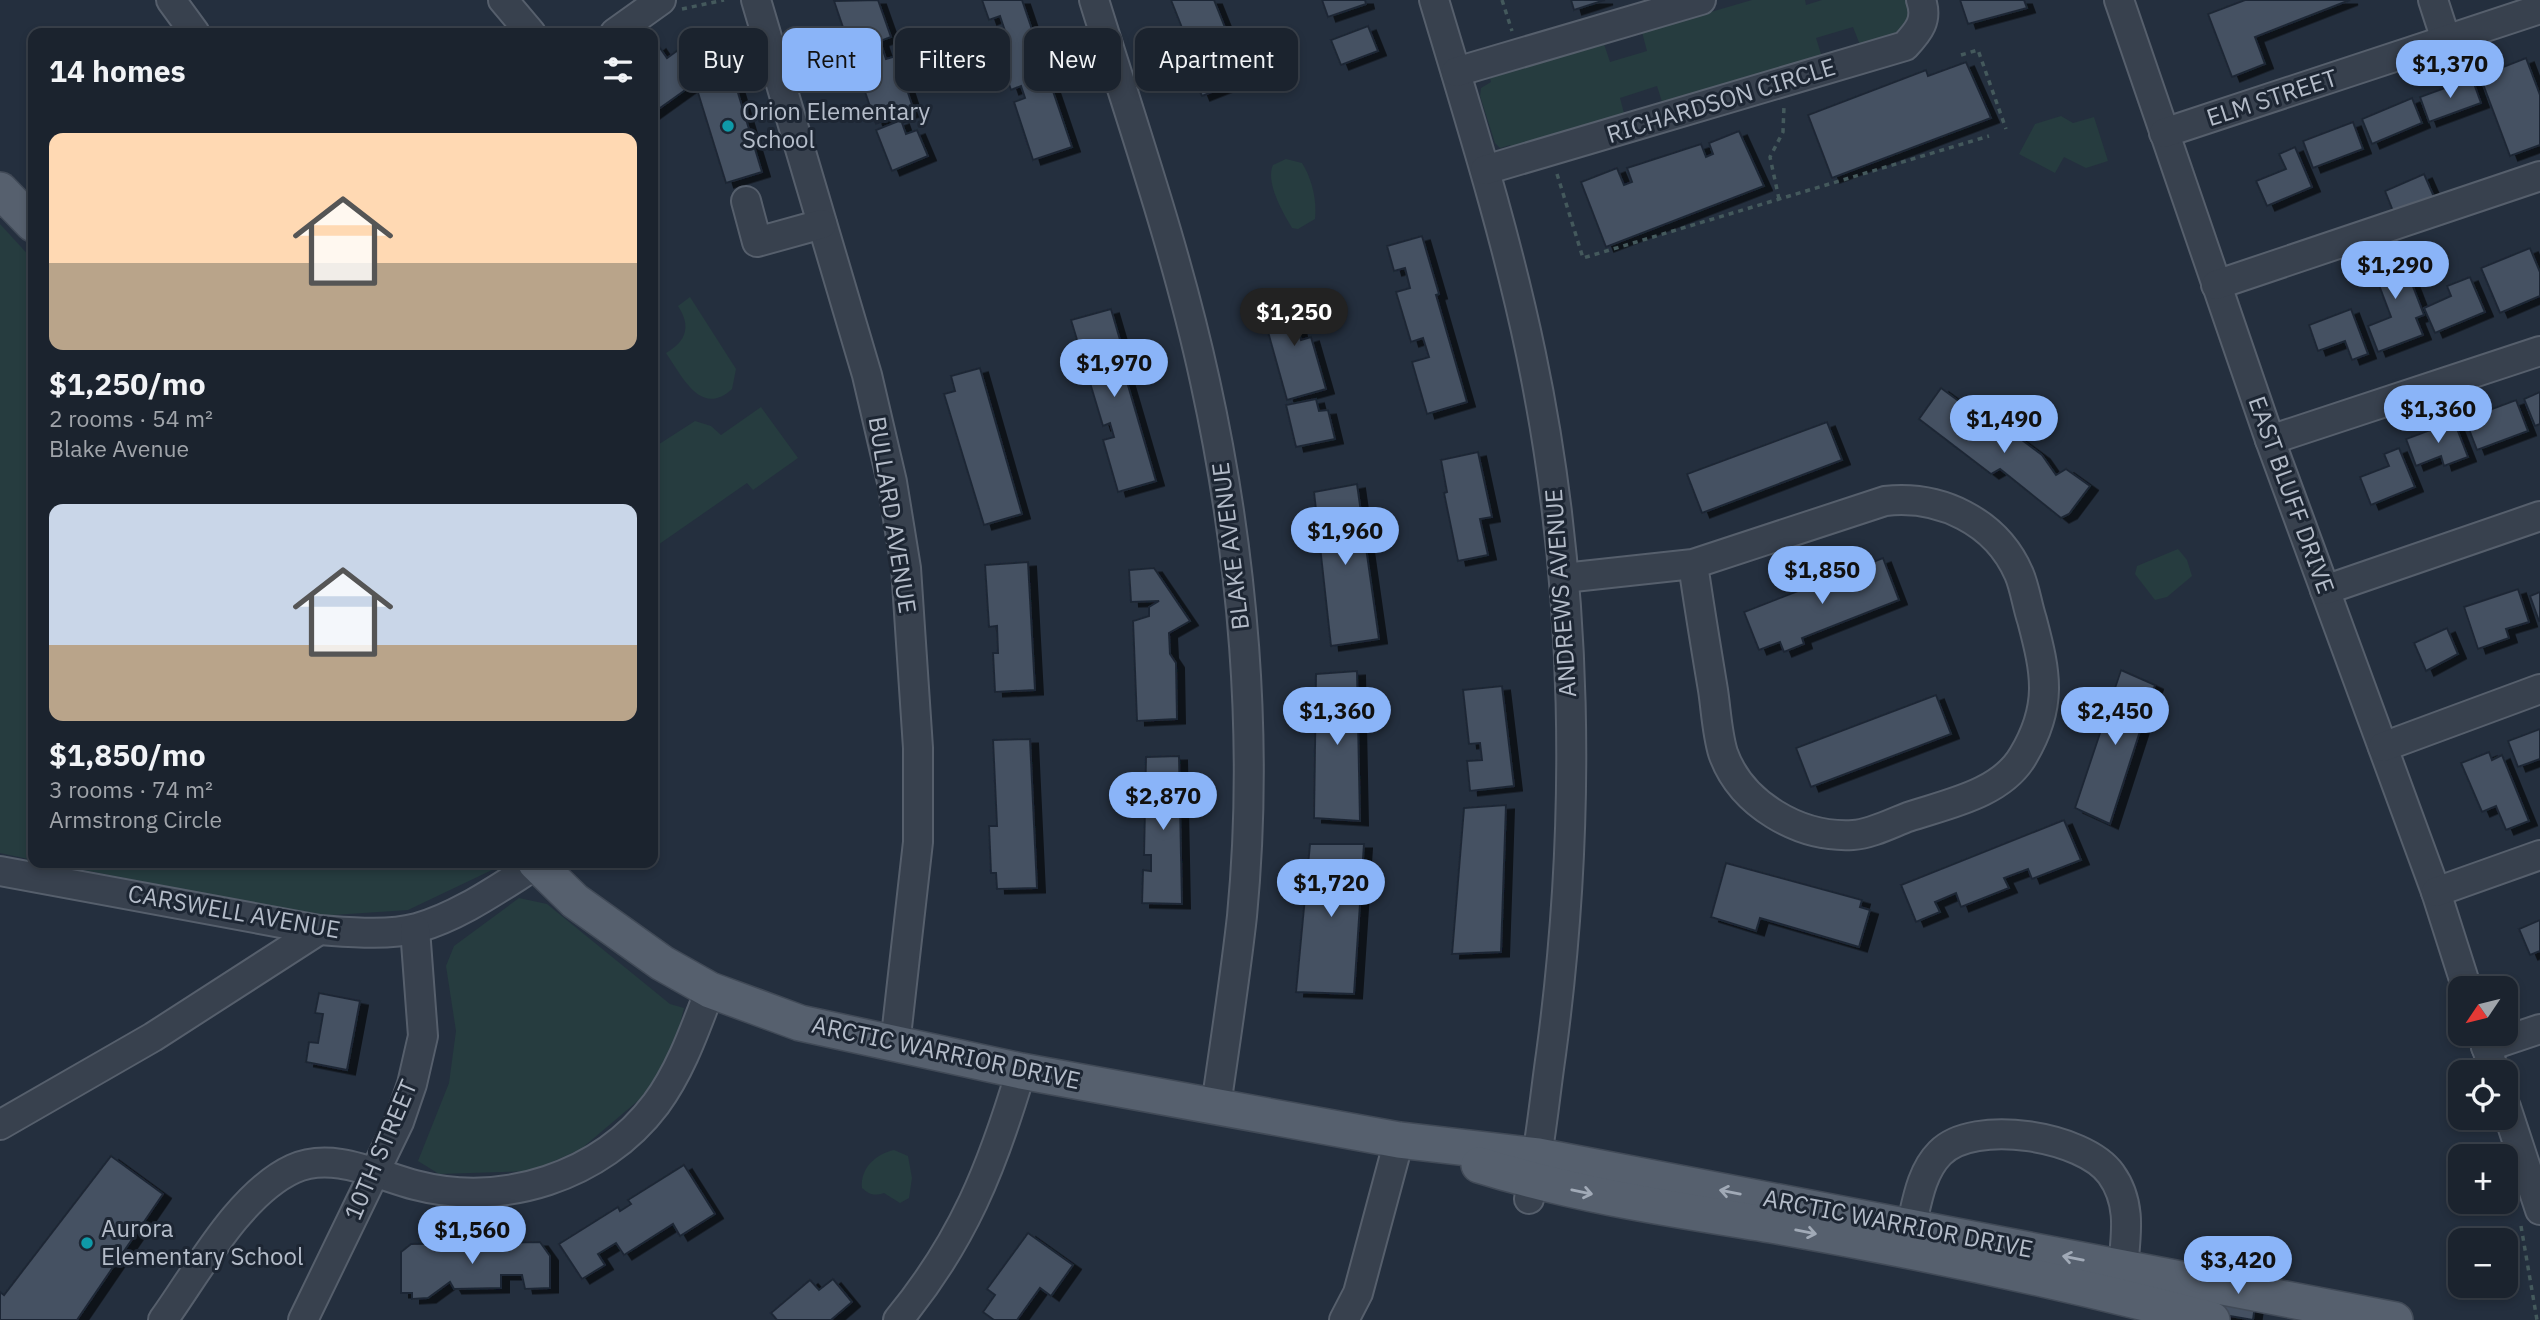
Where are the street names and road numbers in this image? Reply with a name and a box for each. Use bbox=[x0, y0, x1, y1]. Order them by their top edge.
street label: RICHARDSON CIRCLE bbox=[1602, 50, 1839, 150]
street label: ELM STREET bbox=[2202, 61, 2341, 133]
street label: EAST BLUFF DRIVE bbox=[2241, 392, 2343, 598]
street label: BULLARD AVENUE bbox=[862, 414, 924, 616]
street label: BLAKE AVENUE bbox=[1204, 460, 1256, 632]
street label: ANDREWS AVENUE bbox=[1537, 488, 1583, 698]
street label: CARSWELL AVENUE bbox=[126, 877, 343, 945]
street label: ARCTIC WARRIOR DRIVE bbox=[809, 1008, 1083, 1096]
street label: 10TH STREET bbox=[336, 1074, 424, 1225]
street label: ARCTIC WARRIOR DRIVE bbox=[1761, 1181, 2036, 1265]

